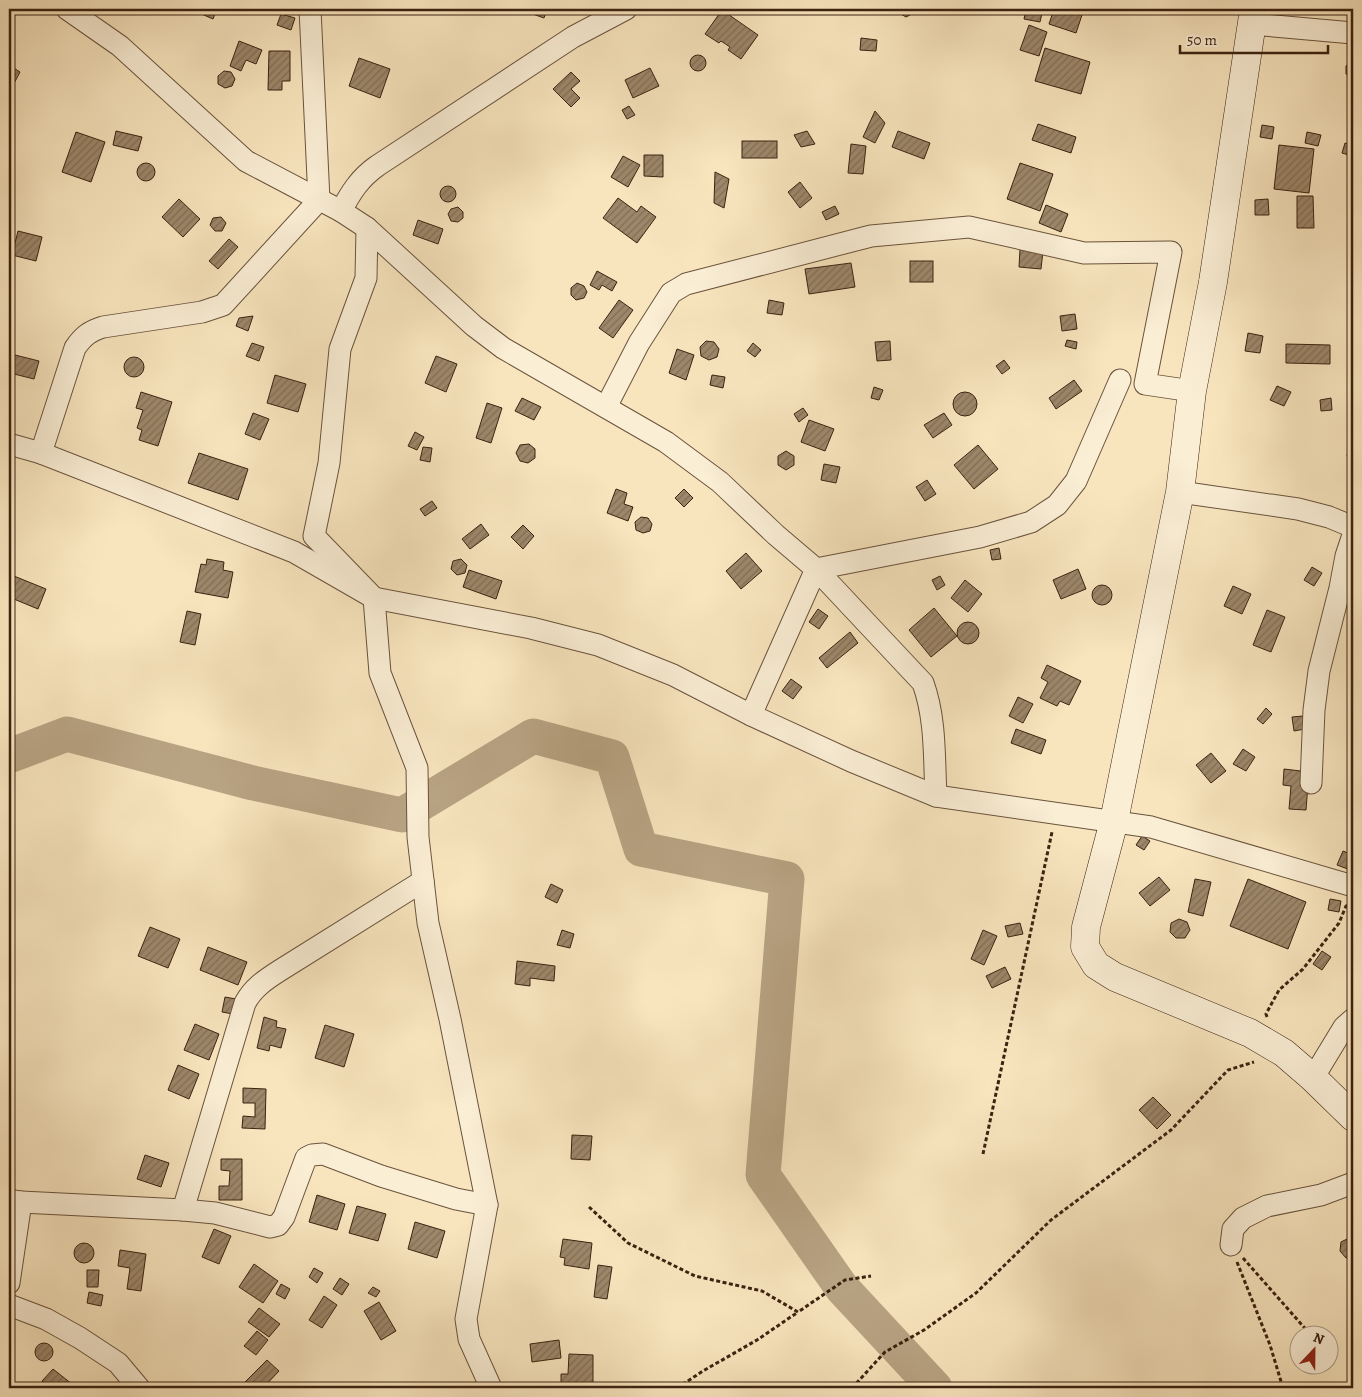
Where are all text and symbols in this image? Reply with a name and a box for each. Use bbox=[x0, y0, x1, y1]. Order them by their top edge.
scale bar bbox=[1180, 22, 1327, 54]
text: 50 m bbox=[1187, 30, 1217, 50]
north arrow bbox=[1290, 1324, 1340, 1374]
text: N bbox=[1310, 1328, 1327, 1349]

